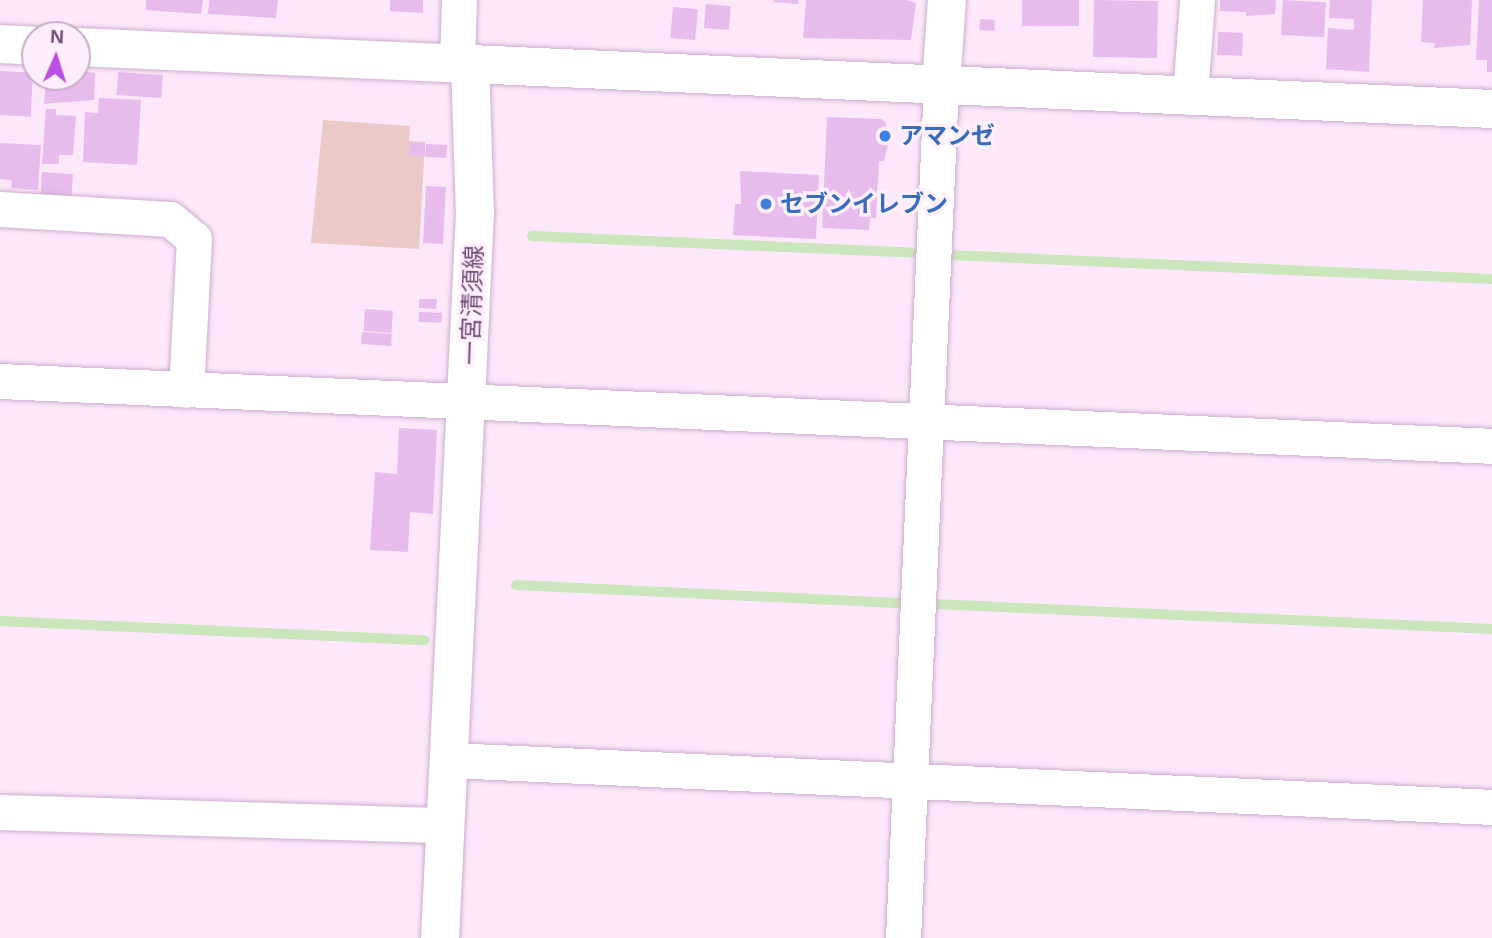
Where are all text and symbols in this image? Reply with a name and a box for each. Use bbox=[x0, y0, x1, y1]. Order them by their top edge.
north arrow bbox=[21, 21, 91, 91]
text: N bbox=[50, 26, 64, 47]
place label: アマンゼ bbox=[899, 122, 995, 150]
marker: アマンゼ bbox=[877, 128, 893, 144]
place label: セブンイレブン bbox=[780, 190, 948, 218]
marker: セブンイレブン bbox=[758, 196, 774, 212]
street label: 一宮清須線 bbox=[456, 245, 488, 365]

